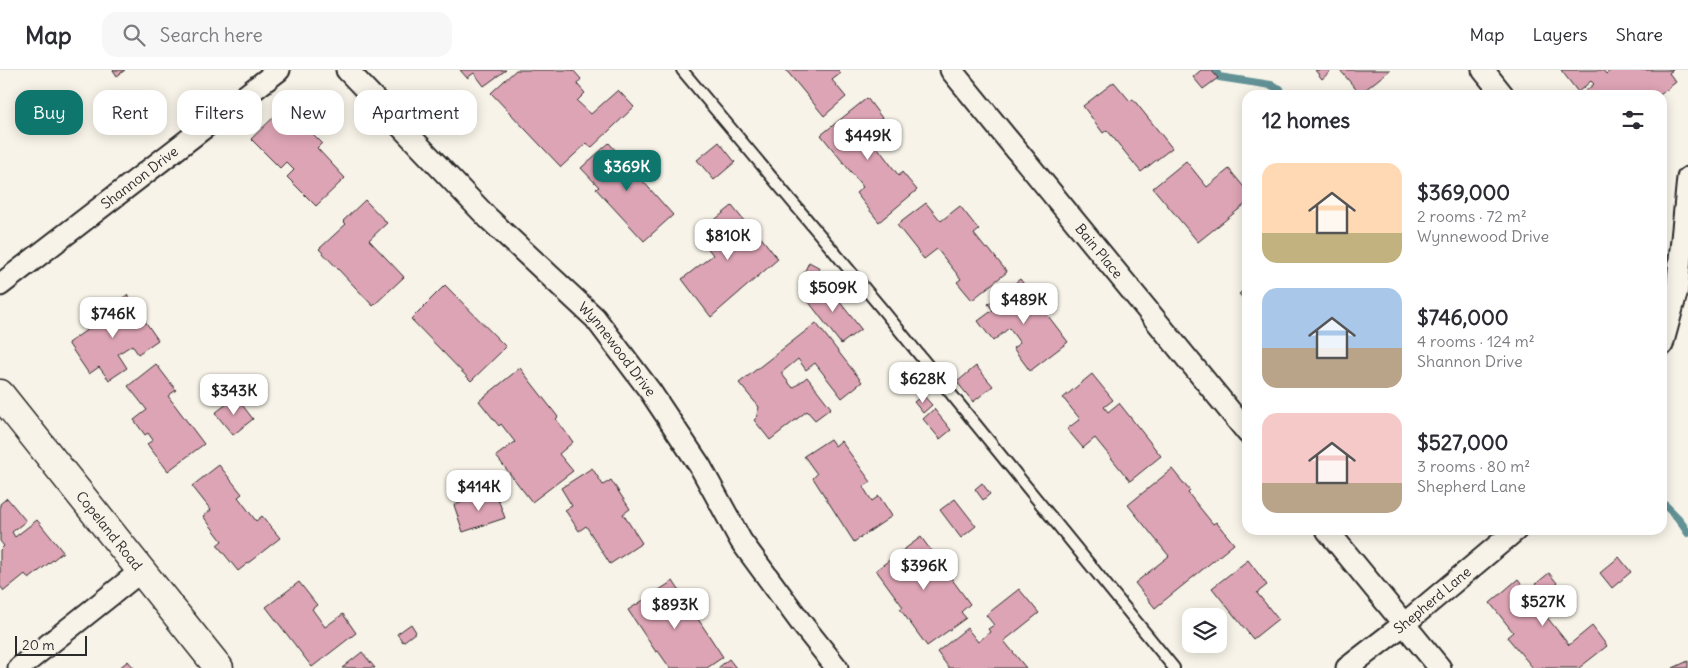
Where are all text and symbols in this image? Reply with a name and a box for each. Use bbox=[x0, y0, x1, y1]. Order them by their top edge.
search box bbox=[102, 12, 452, 57]
text: Map bbox=[25, 20, 72, 50]
icon: search bbox=[120, 21, 148, 49]
text: Search here bbox=[160, 23, 263, 47]
text: Map bbox=[1469, 23, 1504, 46]
text: Layers bbox=[1532, 23, 1588, 46]
text: Share bbox=[1616, 23, 1663, 46]
chip: Buy bbox=[15, 90, 83, 135]
chip: Rent bbox=[93, 90, 167, 135]
chip: Filters bbox=[177, 90, 262, 135]
chip: New bbox=[272, 90, 344, 135]
chip: Apartment bbox=[354, 90, 477, 135]
icon: filters bbox=[1619, 106, 1647, 134]
text: 12 homes bbox=[1262, 107, 1350, 134]
pin: $449K bbox=[833, 118, 903, 161]
text: $449K bbox=[845, 125, 891, 145]
street label: Shannon Drive bbox=[97, 142, 182, 213]
pin: $369K bbox=[592, 150, 662, 192]
text: $369K bbox=[604, 156, 650, 176]
text: $369,000 bbox=[1417, 179, 1510, 206]
icon: home bbox=[1302, 183, 1362, 243]
text: 2 rooms · 72 m² bbox=[1417, 206, 1527, 226]
pin: $810K bbox=[693, 218, 763, 261]
street label: Bain Place bbox=[1071, 220, 1127, 282]
text: $810K bbox=[706, 225, 750, 245]
text: Wynnewood Drive bbox=[1417, 226, 1549, 246]
pin: $509K bbox=[798, 270, 868, 313]
text: $509K bbox=[809, 277, 857, 297]
pin: $489K bbox=[989, 282, 1059, 325]
text: $489K bbox=[1001, 289, 1047, 309]
pin: $746K bbox=[78, 296, 148, 339]
street label: Wynnewood Drive bbox=[574, 298, 660, 400]
text: $746K bbox=[91, 303, 135, 323]
text: $746,000 bbox=[1417, 304, 1509, 331]
icon: home bbox=[1302, 308, 1362, 368]
text: 4 rooms · 124 m² bbox=[1417, 331, 1535, 351]
text: Shannon Drive bbox=[1417, 351, 1523, 371]
pin: $628K bbox=[888, 362, 958, 404]
text: $628K bbox=[900, 368, 946, 388]
pin: $343K bbox=[199, 374, 269, 416]
text: $343K bbox=[211, 380, 257, 400]
text: $527,000 bbox=[1417, 429, 1508, 456]
icon: home bbox=[1302, 433, 1362, 493]
text: 3 rooms · 80 m² bbox=[1417, 456, 1530, 476]
pin: $414K bbox=[444, 470, 514, 512]
text: $414K bbox=[457, 476, 501, 496]
text: Shepherd Lane bbox=[1417, 476, 1526, 496]
street label: Copeland Road bbox=[72, 488, 146, 574]
pin: $396K bbox=[889, 548, 959, 591]
text: $396K bbox=[901, 555, 947, 575]
street label: Shepherd Lane bbox=[1390, 563, 1475, 638]
pin: $527K bbox=[1508, 584, 1578, 627]
pin: $893K bbox=[640, 588, 710, 630]
text: $527K bbox=[1521, 591, 1565, 611]
text: $893K bbox=[652, 594, 698, 614]
map controls bbox=[1182, 608, 1227, 653]
button: layers bbox=[1182, 608, 1227, 653]
scale bar bbox=[15, 633, 88, 656]
text: 20 m bbox=[22, 636, 55, 654]

